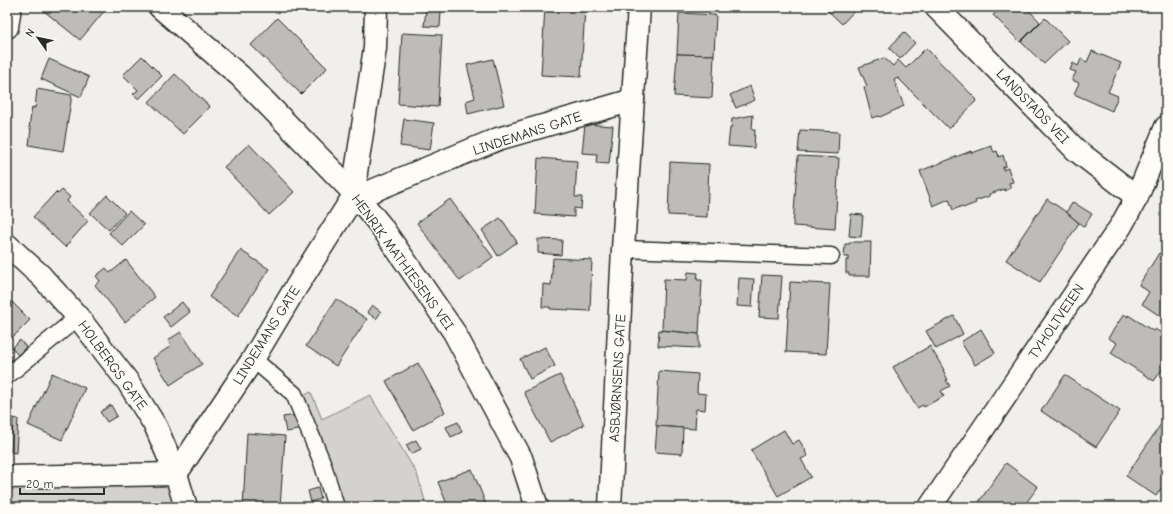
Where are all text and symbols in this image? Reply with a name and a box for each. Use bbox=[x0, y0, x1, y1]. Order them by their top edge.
north arrow bbox=[18, 18, 58, 58]
text: N bbox=[23, 26, 37, 39]
street label: LANDSTADS VEI bbox=[993, 65, 1073, 147]
street label: LINDEMANS GATE bbox=[471, 108, 584, 159]
street label: HENRIK MATHIESENS VEI bbox=[348, 191, 458, 333]
street label: TYHOLTVEIEN bbox=[1025, 281, 1088, 362]
street label: LINDEMANS GATE bbox=[229, 283, 304, 388]
street label: ASBJØRNSENS GATE bbox=[606, 314, 629, 442]
street label: HOLBERGS GATE bbox=[74, 317, 151, 414]
scale bar bbox=[20, 470, 104, 496]
text: 20 m bbox=[26, 477, 54, 491]

